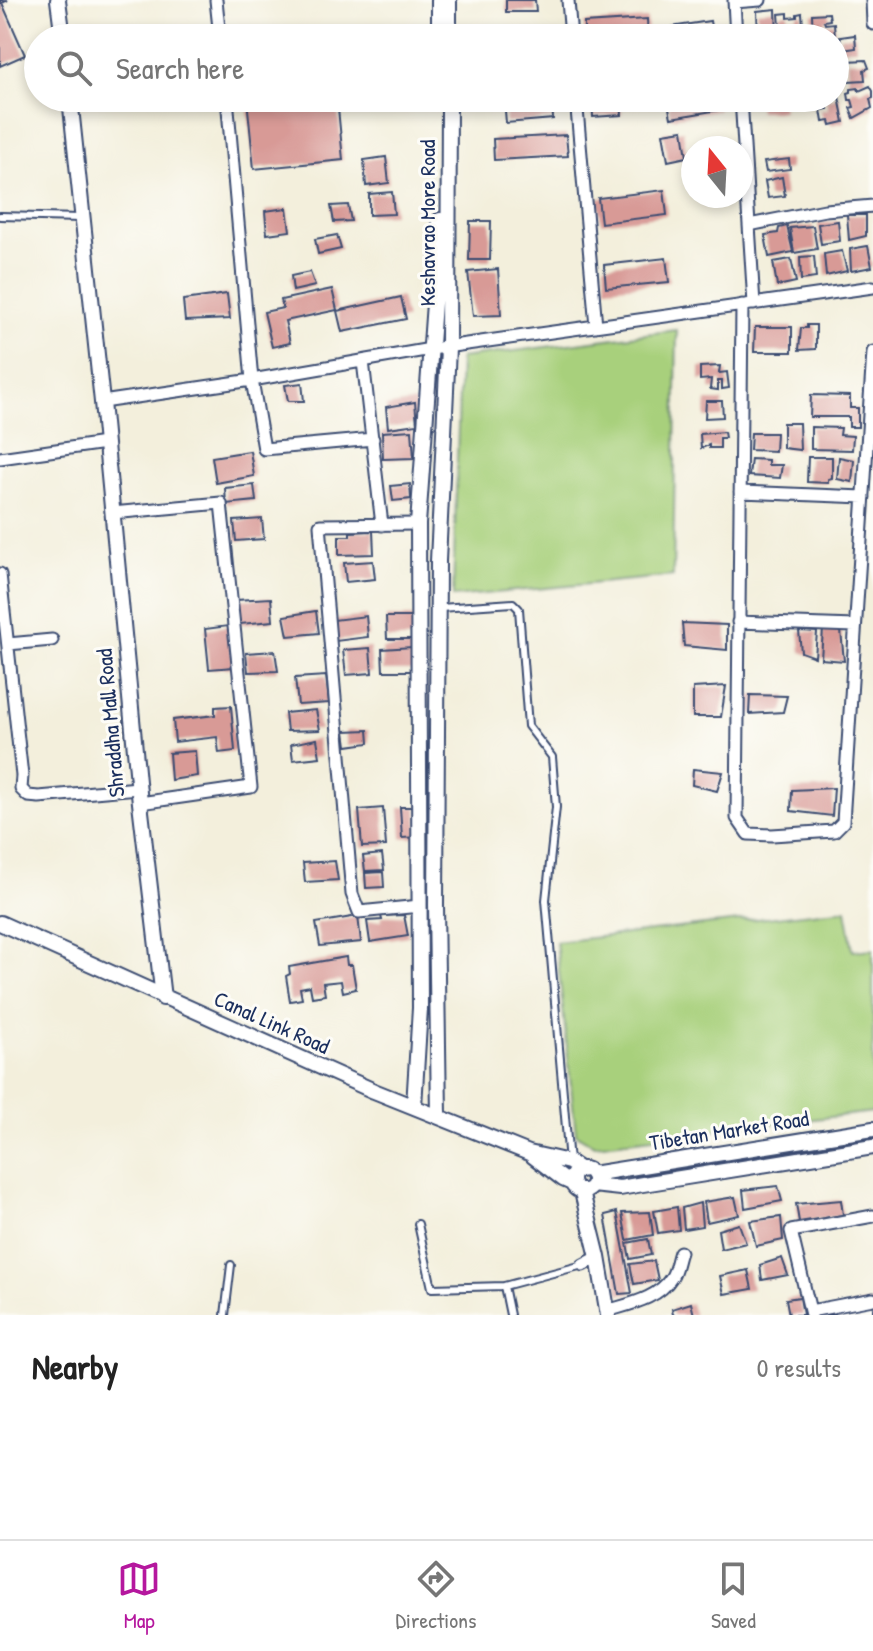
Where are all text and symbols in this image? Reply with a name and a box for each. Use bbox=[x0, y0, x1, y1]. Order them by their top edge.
search box bbox=[24, 24, 849, 112]
icon: search bbox=[52, 46, 96, 90]
text: Search here bbox=[116, 48, 244, 88]
north arrow bbox=[681, 136, 753, 208]
street label: Keshavrao More Road bbox=[412, 139, 442, 306]
street label: Shraddha Mall Road bbox=[89, 647, 131, 798]
street label: Canal Link Road bbox=[210, 983, 335, 1061]
street label: Tibetan Market Road bbox=[647, 1103, 811, 1157]
text: Nearby bbox=[32, 1344, 118, 1390]
text: 0 results bbox=[757, 1350, 841, 1385]
tab: Map bbox=[117, 1557, 161, 1635]
tab: Directions bbox=[396, 1557, 477, 1635]
tab: Saved bbox=[711, 1557, 756, 1635]

